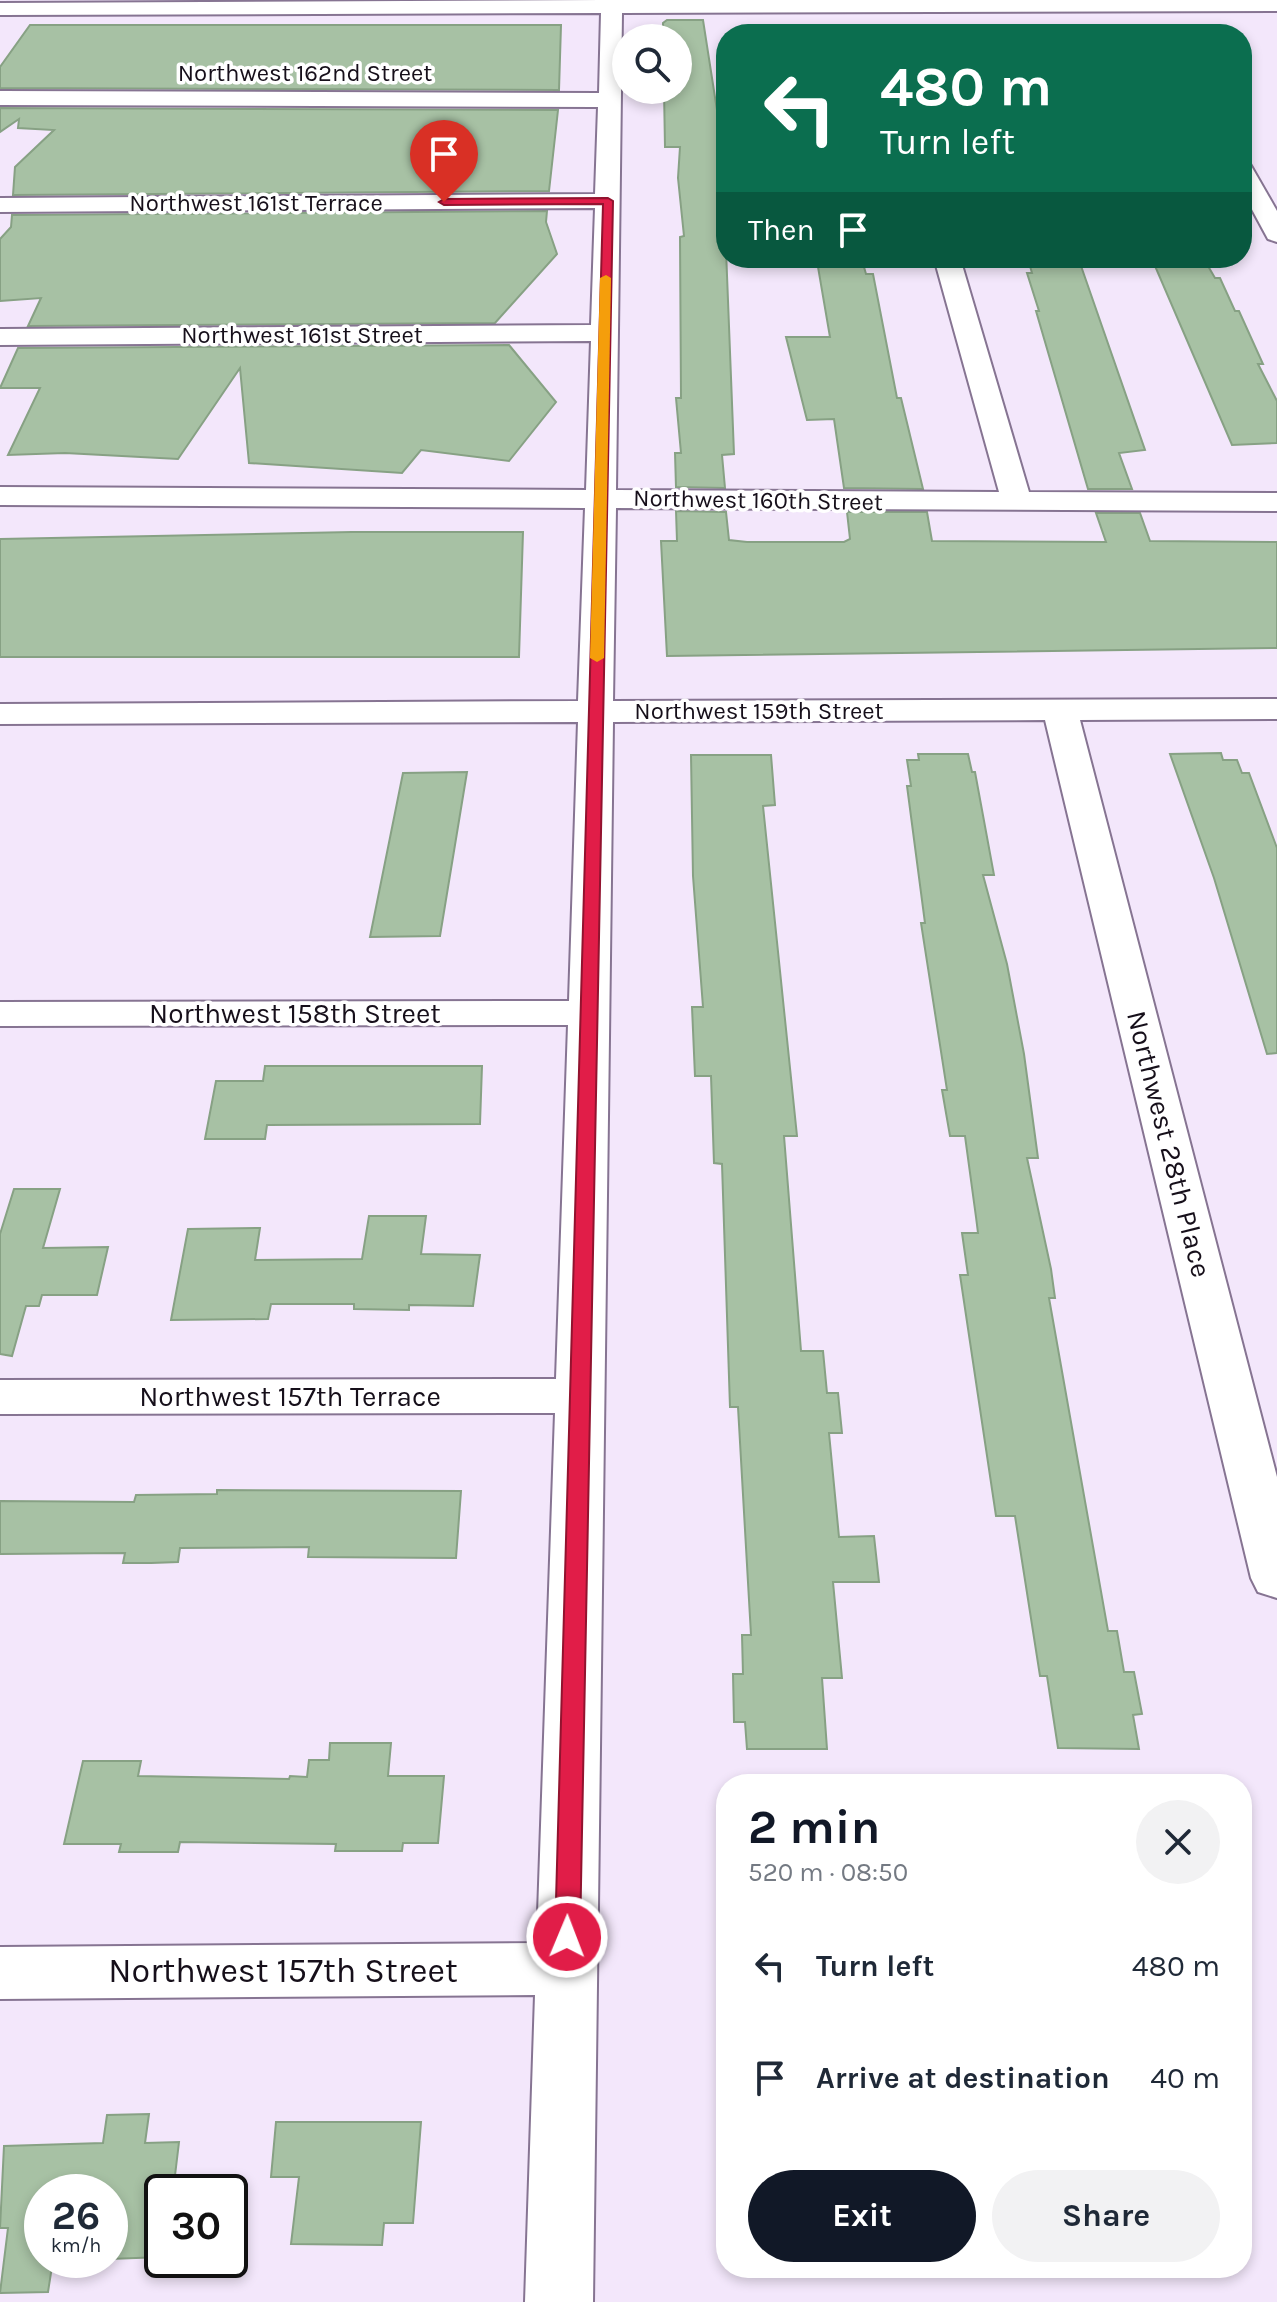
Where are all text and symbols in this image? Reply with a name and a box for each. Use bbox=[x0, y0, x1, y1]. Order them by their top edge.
map controls bbox=[612, 24, 692, 104]
button: search bbox=[612, 24, 692, 104]
text: 480 m bbox=[880, 54, 1052, 119]
icon: left bbox=[748, 56, 852, 160]
street label: Northwest 162nd Street bbox=[178, 59, 432, 87]
pin bbox=[410, 120, 478, 202]
text: Turn left bbox=[880, 121, 1015, 163]
icon: arrive bbox=[422, 132, 466, 176]
street label: Northwest 161st Terrace bbox=[129, 189, 383, 217]
icon: arrive bbox=[831, 208, 875, 252]
text: Then bbox=[748, 212, 815, 248]
street label: Northwest 161st Street bbox=[181, 321, 423, 349]
street label: Northwest 160th Street bbox=[633, 484, 883, 516]
street label: Northwest 159th Street bbox=[634, 697, 884, 725]
street label: Northwest 158th Street bbox=[149, 997, 441, 1030]
street label: Northwest 28th Place bbox=[1120, 1007, 1218, 1281]
street label: Northwest 157th Terrace bbox=[139, 1380, 441, 1413]
text: 2 min bbox=[748, 1799, 880, 1855]
button: close bbox=[1136, 1800, 1220, 1884]
text: 520 m · 08:50 bbox=[748, 1857, 908, 1888]
position arrow bbox=[525, 1895, 609, 1979]
icon: left bbox=[748, 1944, 792, 1988]
text: Turn left bbox=[816, 1948, 934, 1984]
text: 480 m bbox=[1132, 1948, 1220, 1984]
street label: Northwest 157th Street bbox=[108, 1951, 458, 1991]
icon: arrive bbox=[748, 2056, 792, 2100]
text: Arrive at destination bbox=[816, 2060, 1110, 2096]
text: 40 m bbox=[1150, 2060, 1220, 2096]
button: Exit bbox=[748, 2170, 976, 2262]
button: Share bbox=[992, 2170, 1220, 2262]
speed limit sign: 30 bbox=[144, 2174, 248, 2278]
text: 26 bbox=[52, 2192, 100, 2239]
text: km/h bbox=[51, 2234, 101, 2257]

